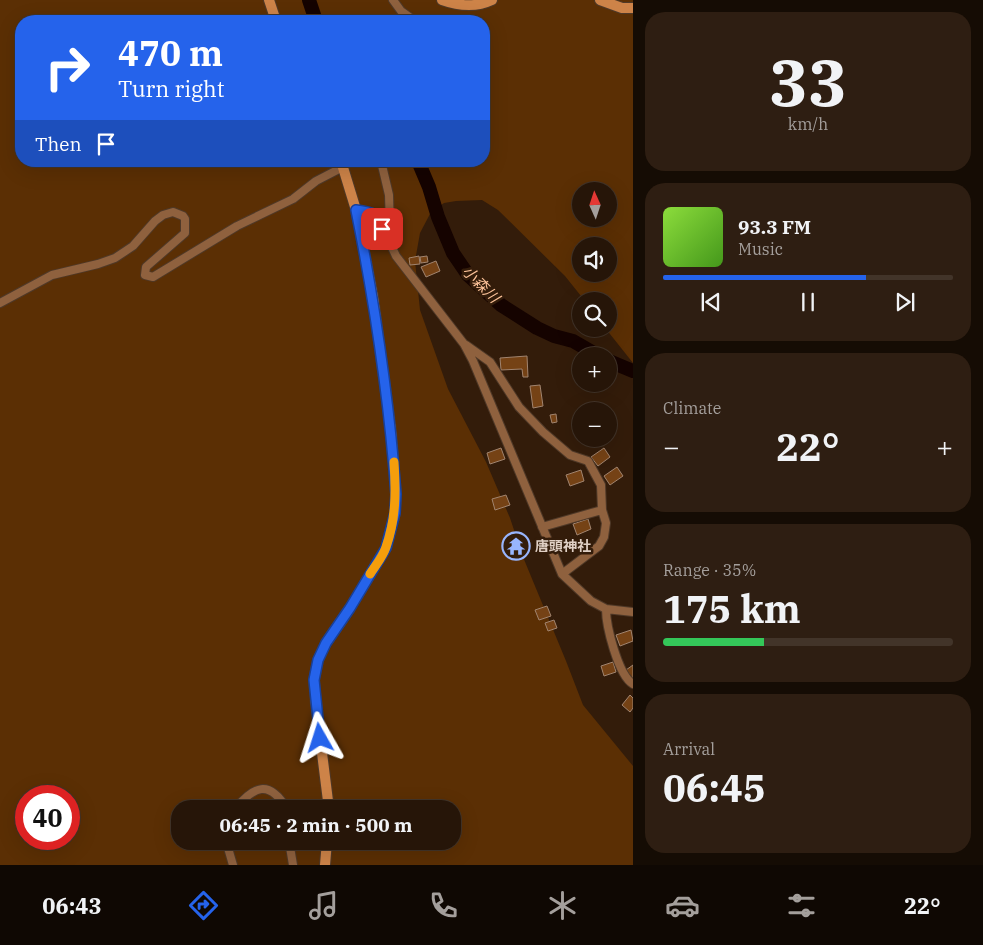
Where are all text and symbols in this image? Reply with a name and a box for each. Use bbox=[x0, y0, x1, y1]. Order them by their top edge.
text: 470 m bbox=[118, 30, 223, 76]
icon: right bbox=[35, 35, 100, 100]
text: 33 bbox=[769, 39, 847, 124]
text: Turn right bbox=[118, 74, 225, 103]
text: km/h bbox=[788, 114, 828, 134]
icon: arrive bbox=[92, 130, 120, 158]
text: Then bbox=[35, 132, 82, 156]
north arrow bbox=[572, 182, 618, 228]
map controls bbox=[572, 182, 617, 447]
pin bbox=[361, 208, 403, 250]
icon: arrive bbox=[368, 215, 396, 243]
text: 93.3 FM bbox=[738, 215, 811, 239]
button: sound bbox=[572, 237, 617, 282]
text: Music bbox=[738, 239, 783, 259]
water label: 小森川 bbox=[458, 261, 505, 308]
icon: previous bbox=[697, 288, 725, 316]
icon: pause bbox=[794, 288, 822, 316]
icon: next bbox=[891, 288, 919, 316]
button: search bbox=[572, 292, 617, 337]
button: + bbox=[572, 347, 617, 392]
text: Climate bbox=[663, 398, 721, 418]
button: − bbox=[572, 402, 617, 447]
text: 22° bbox=[776, 422, 840, 471]
text: − bbox=[663, 428, 680, 465]
text: + bbox=[936, 428, 953, 465]
temple icon: 唐頭神社 bbox=[501, 531, 531, 561]
place label: 唐頭神社 bbox=[535, 537, 591, 555]
text: Range · 35% bbox=[663, 560, 756, 580]
text: 175 km bbox=[663, 584, 801, 633]
position arrow bbox=[293, 711, 345, 763]
text: Arrival bbox=[663, 739, 715, 759]
text: 06:45 bbox=[663, 763, 766, 812]
speed limit sign: 40 bbox=[15, 785, 80, 850]
text: 06:45 · 2 min · 500 m bbox=[220, 813, 412, 837]
icon: directions bbox=[186, 888, 221, 923]
icon: music bbox=[306, 888, 341, 923]
icon: phone bbox=[426, 888, 461, 923]
icon: climate bbox=[545, 888, 580, 923]
icon: car bbox=[665, 888, 700, 923]
icon: filters bbox=[784, 888, 819, 923]
text: 06:43 bbox=[42, 891, 102, 920]
text: 22° bbox=[904, 891, 941, 920]

